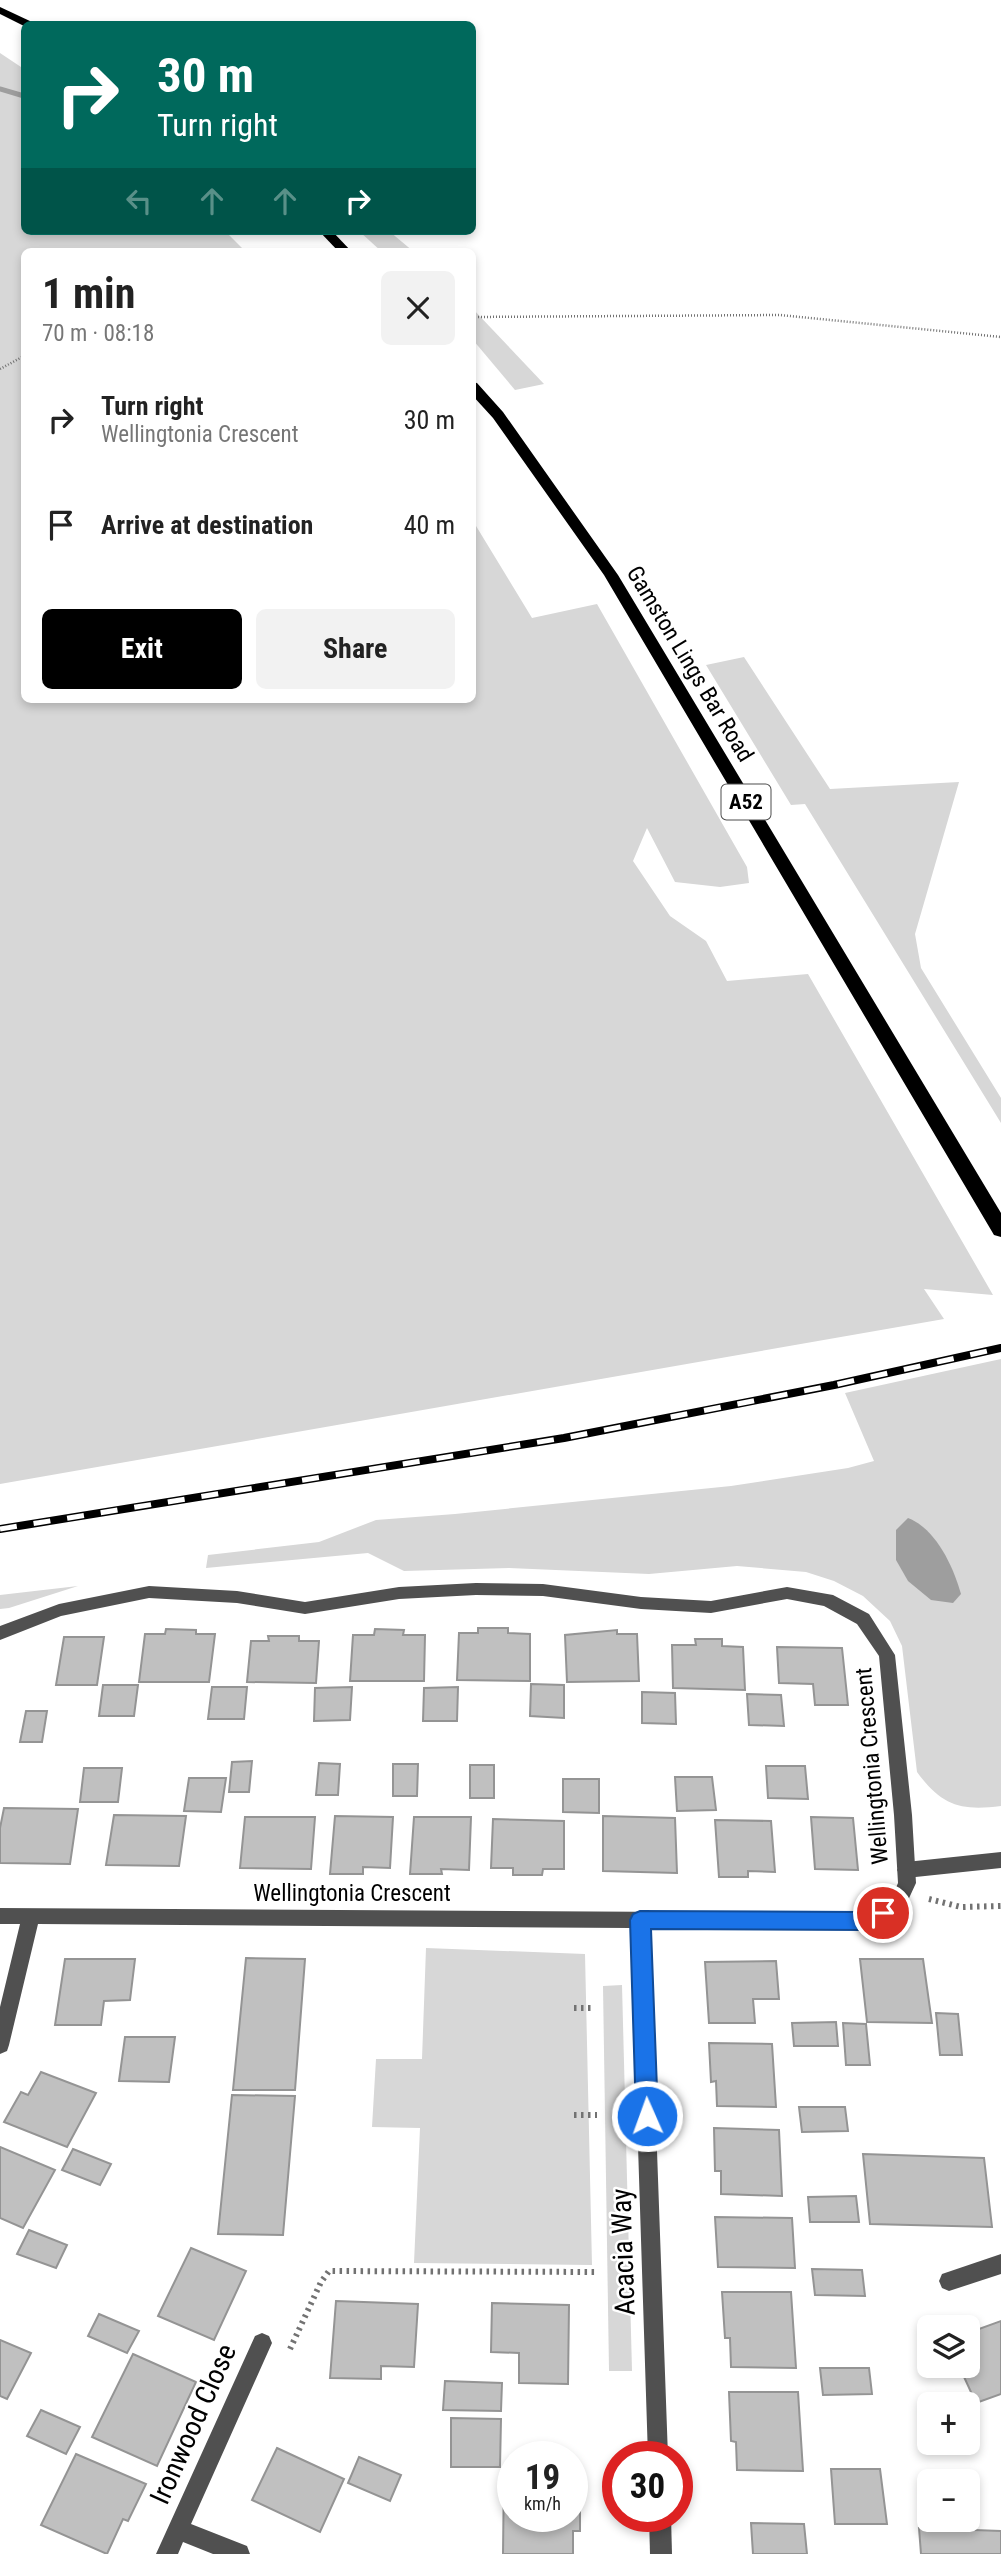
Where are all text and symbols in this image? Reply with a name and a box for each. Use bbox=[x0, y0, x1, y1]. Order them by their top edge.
text: 30 m bbox=[157, 47, 254, 104]
icon: right bbox=[42, 49, 133, 140]
text: Turn right bbox=[157, 106, 278, 144]
icon: left bbox=[120, 182, 158, 220]
icon: ahead bbox=[193, 182, 231, 220]
icon: ahead bbox=[266, 182, 304, 220]
icon: right bbox=[339, 182, 377, 220]
text: 1 min bbox=[42, 269, 135, 318]
button: close bbox=[381, 271, 455, 345]
text: 70 m · 08:18 bbox=[42, 320, 154, 347]
text: Turn right bbox=[101, 391, 203, 421]
icon: right bbox=[42, 401, 80, 439]
text: 30 m bbox=[404, 405, 455, 435]
text: Wellingtonia Crescent bbox=[101, 421, 299, 448]
icon: arrive bbox=[42, 506, 80, 544]
text: Arrive at destination bbox=[101, 510, 313, 540]
text: 40 m bbox=[404, 510, 455, 540]
street label: Gamston Lings Bar Road bbox=[621, 561, 759, 767]
button: Exit bbox=[42, 609, 242, 689]
button: Share bbox=[256, 609, 455, 689]
road number: A52 bbox=[722, 784, 770, 820]
street label: Wellingtonia Crescent bbox=[850, 1666, 894, 1866]
street label: Wellingtonia Crescent bbox=[253, 1880, 451, 1907]
pin bbox=[853, 1883, 913, 1943]
icon: arrive bbox=[864, 1894, 902, 1932]
position arrow bbox=[610, 2079, 684, 2153]
street label: Acacia Way bbox=[604, 2187, 642, 2316]
map controls bbox=[917, 2315, 980, 2532]
button: layers bbox=[917, 2315, 980, 2378]
street label: Ironwood Close bbox=[143, 2339, 243, 2509]
button: + bbox=[917, 2392, 980, 2455]
speed limit sign: 30 bbox=[602, 2441, 693, 2532]
text: 19 bbox=[525, 2457, 560, 2498]
button: − bbox=[917, 2469, 980, 2532]
text: km/h bbox=[524, 2493, 561, 2514]

